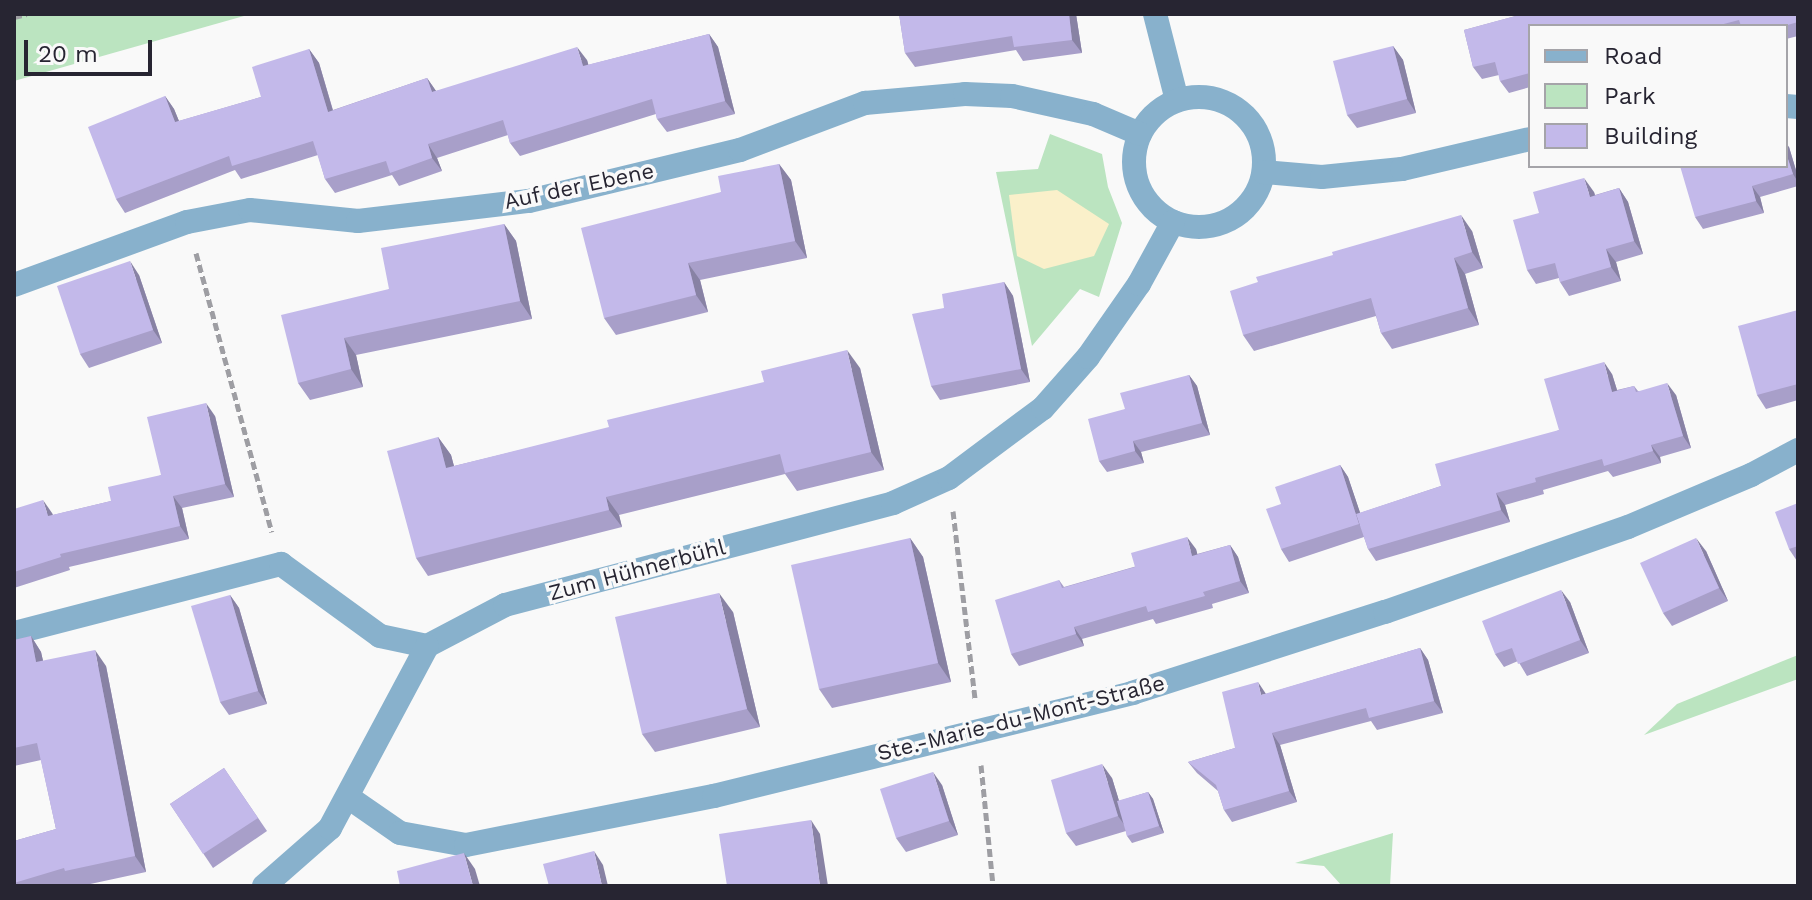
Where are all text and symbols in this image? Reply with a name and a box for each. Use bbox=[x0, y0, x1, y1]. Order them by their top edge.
scale bar bbox=[28, 24, 156, 74]
legend bbox=[1528, 24, 1788, 168]
text: 20 m bbox=[38, 40, 98, 68]
text: Road bbox=[1604, 42, 1663, 70]
text: Park bbox=[1604, 82, 1656, 110]
text: Building bbox=[1604, 122, 1697, 150]
street label: Auf der Ebene bbox=[501, 157, 657, 215]
street label: Zum Hühnerbühl bbox=[546, 534, 728, 606]
street label: Ste.-Marie-du-Mont-Straße bbox=[875, 669, 1167, 767]

